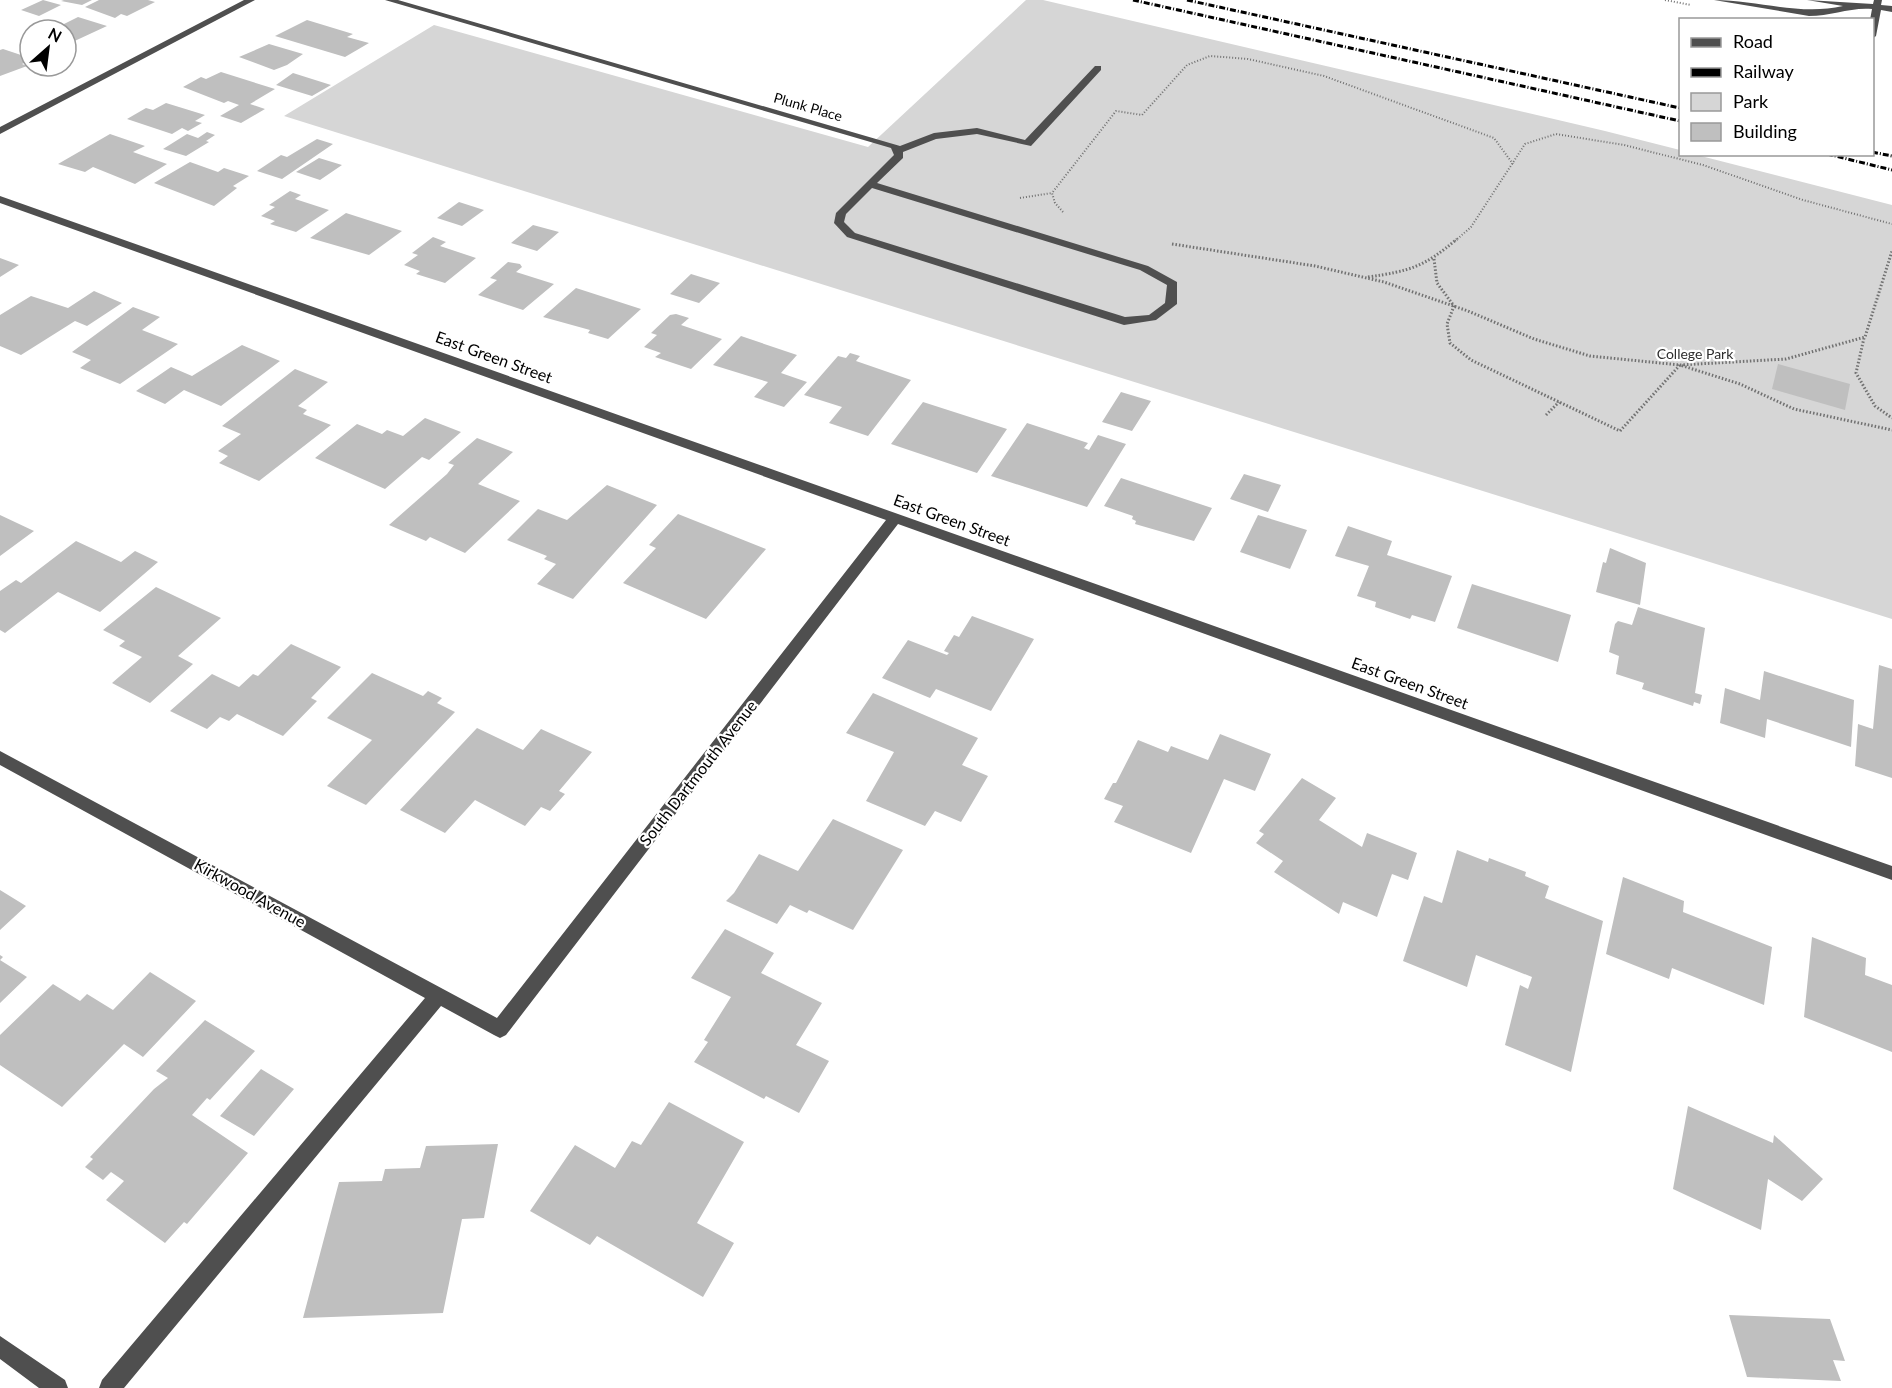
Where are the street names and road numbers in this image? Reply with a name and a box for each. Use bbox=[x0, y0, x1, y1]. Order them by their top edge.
street label: Plunk Place bbox=[772, 89, 844, 124]
street label: East Green Street bbox=[433, 327, 555, 387]
street label: East Green Street bbox=[891, 490, 1013, 550]
street label: East Green Street bbox=[1349, 653, 1471, 713]
street label: South Dartmouth Avenue bbox=[635, 696, 760, 849]
street label: Kirkwood Avenue bbox=[191, 854, 309, 931]

